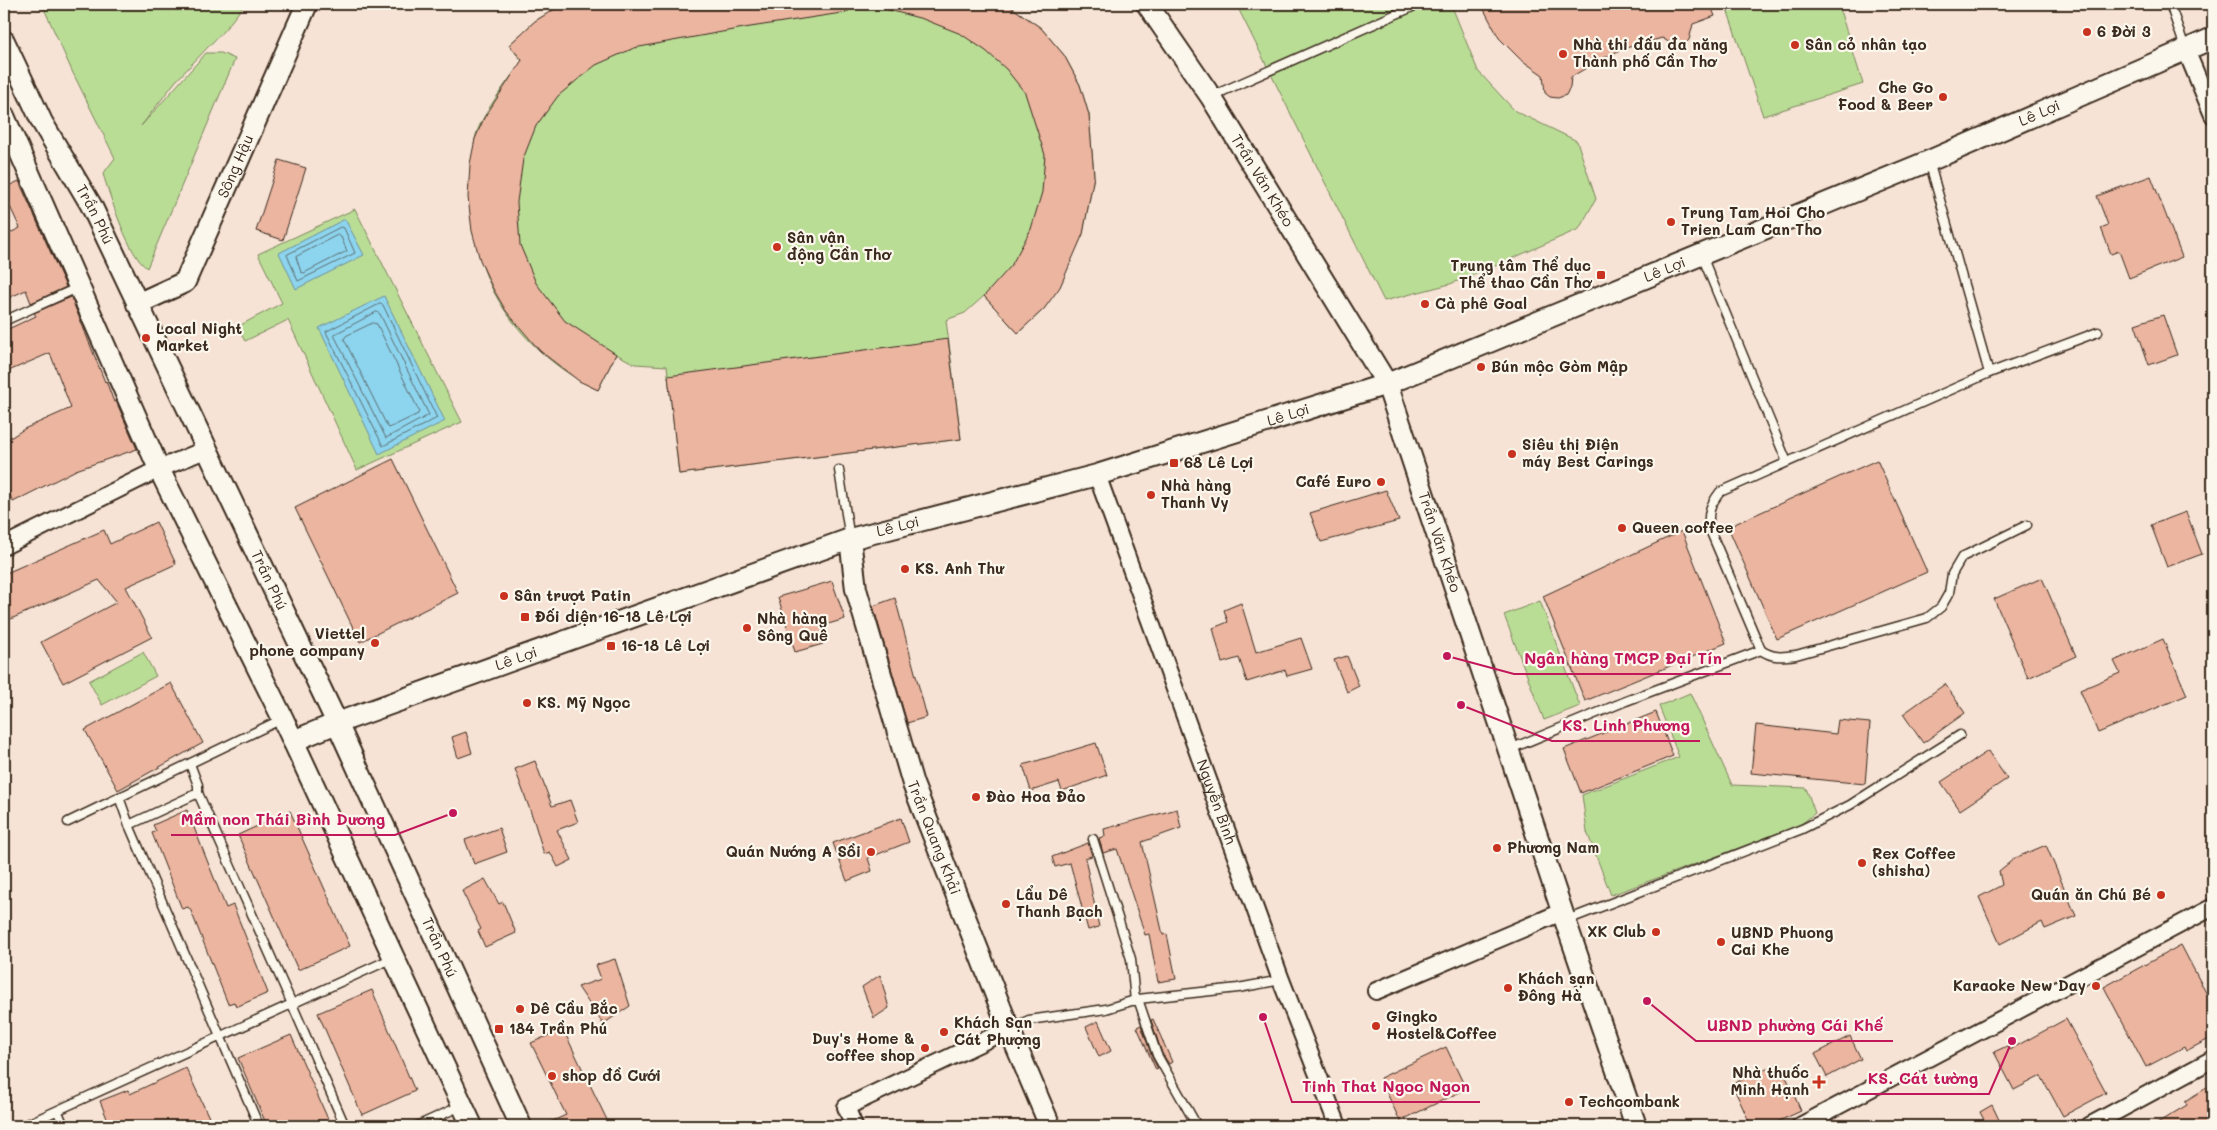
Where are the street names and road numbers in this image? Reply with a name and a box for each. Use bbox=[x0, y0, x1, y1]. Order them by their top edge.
street label: Lê Lợi bbox=[2015, 94, 2063, 130]
street label: Trần Văn Khéo bbox=[1227, 130, 1299, 230]
street label: Sông Hậu bbox=[212, 131, 258, 201]
street label: Trần Phú bbox=[72, 180, 119, 247]
street label: Lê Lợi bbox=[1641, 251, 1688, 286]
street label: Lê Lợi bbox=[1264, 398, 1312, 430]
street label: Trần Văn Khéo bbox=[1414, 489, 1466, 595]
street label: Lê Lợi bbox=[874, 511, 921, 541]
street label: Trần Phú bbox=[247, 546, 293, 613]
street label: Lê Lợi bbox=[492, 641, 540, 674]
street label: Nguyễn Bình bbox=[1192, 756, 1242, 847]
street label: Trần Quang Khải bbox=[904, 777, 966, 897]
street label: Trần Phú bbox=[418, 914, 463, 980]

